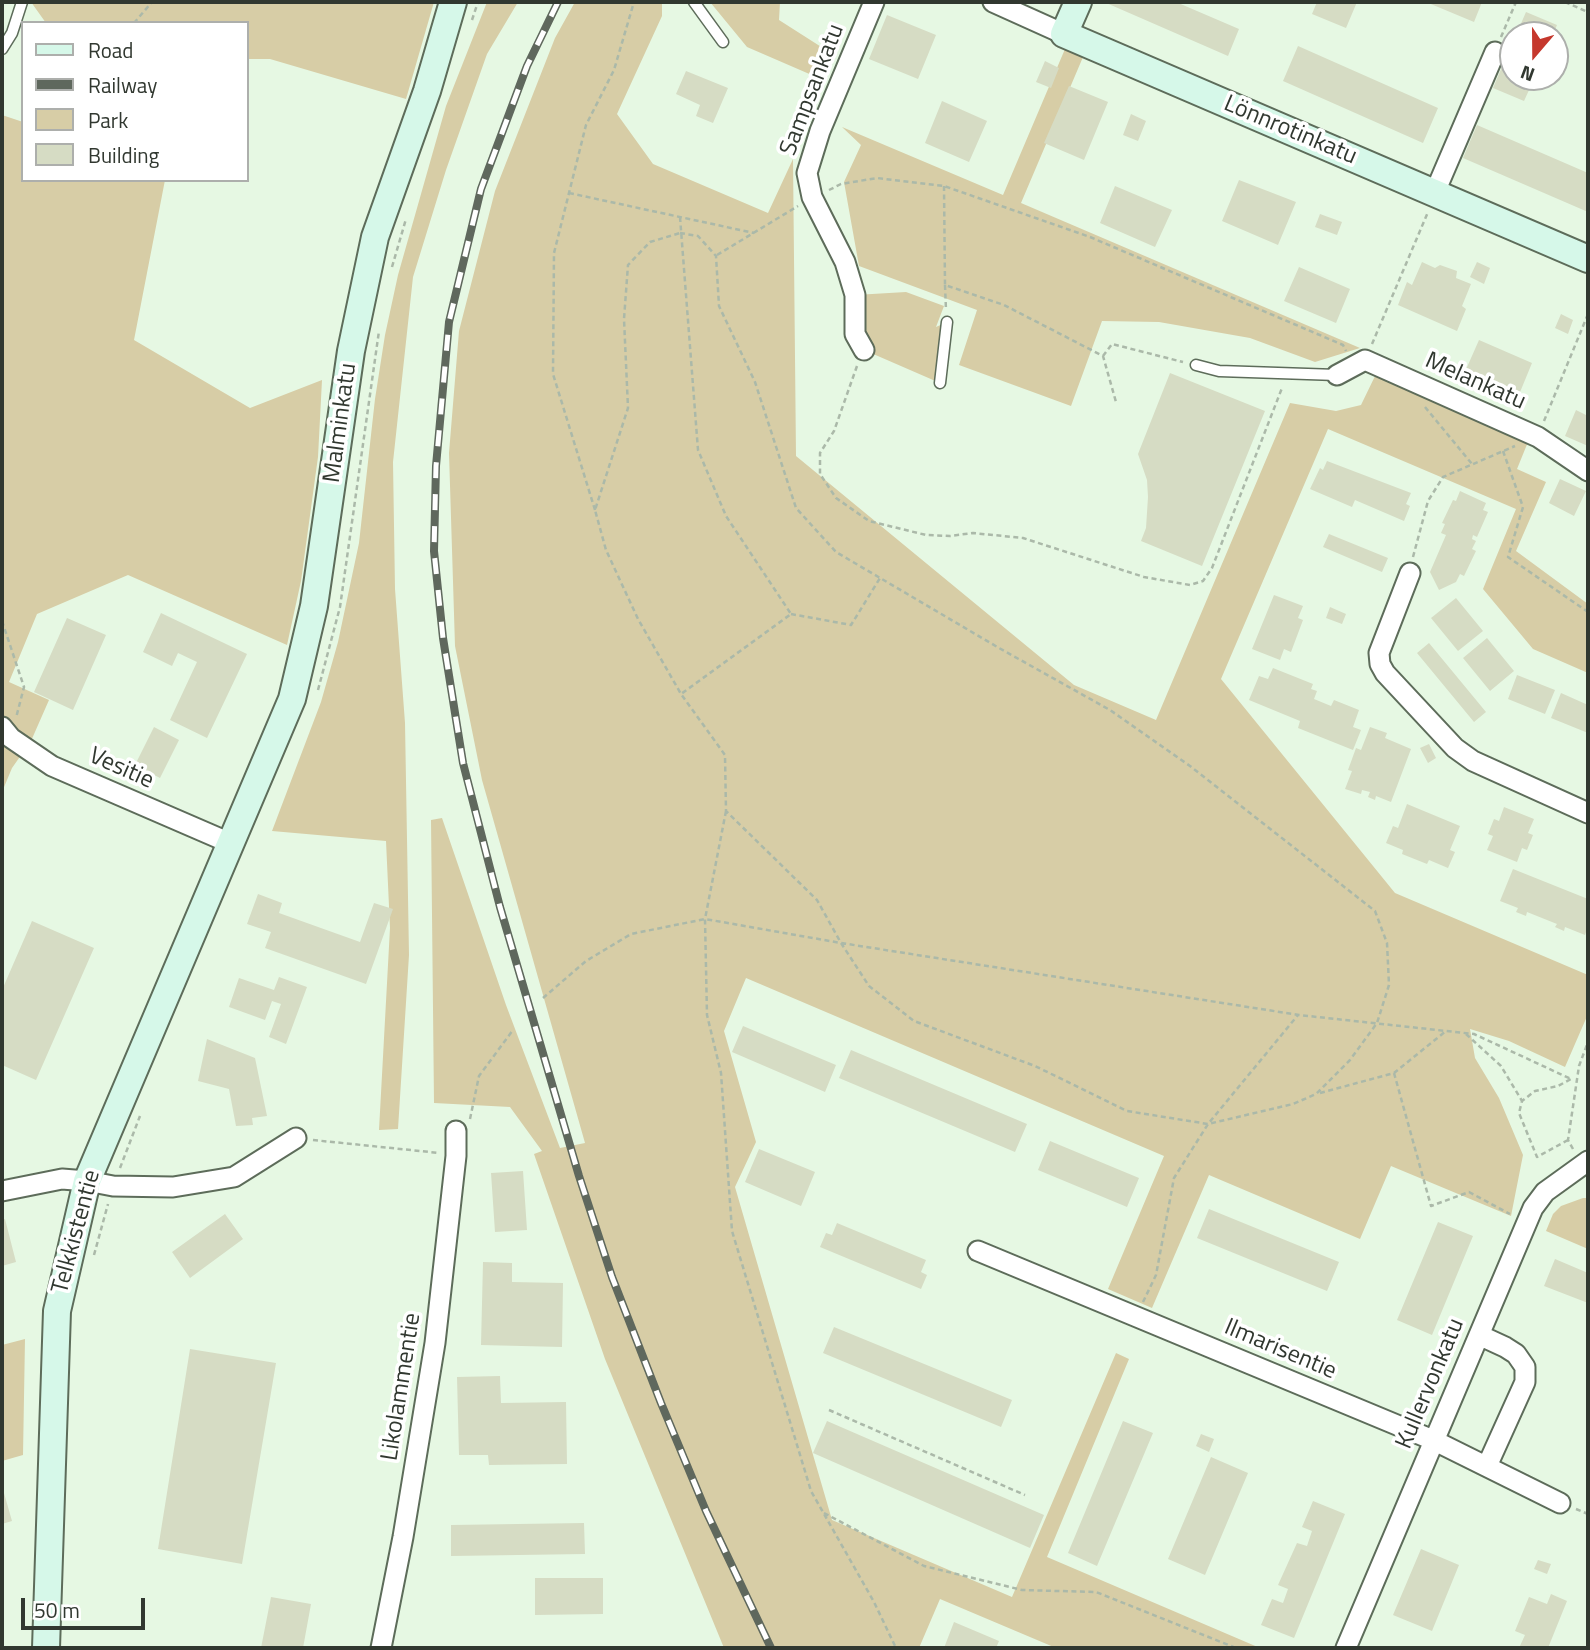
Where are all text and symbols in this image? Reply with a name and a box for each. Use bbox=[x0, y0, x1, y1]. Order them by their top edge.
street label: Sampsankatu bbox=[775, 20, 851, 160]
legend bbox=[21, 21, 248, 182]
north arrow bbox=[1499, 21, 1569, 91]
text: Road bbox=[88, 34, 133, 66]
text: N bbox=[1516, 58, 1538, 90]
text: Railway bbox=[88, 69, 157, 101]
street label: Lönnrotinkatu bbox=[1219, 90, 1361, 172]
text: Park bbox=[88, 104, 128, 136]
text: Building bbox=[88, 139, 159, 171]
street label: Melankatu bbox=[1420, 347, 1530, 417]
street label: Malminkatu bbox=[318, 361, 364, 485]
street label: Vesitie bbox=[84, 742, 158, 796]
street label: Telkkistentie bbox=[47, 1167, 107, 1297]
street label: Likolammentie bbox=[376, 1311, 428, 1463]
street label: Ilmarisentie bbox=[1220, 1313, 1340, 1387]
street label: Kullervonkatu bbox=[1391, 1314, 1471, 1454]
scale bar bbox=[24, 1584, 149, 1628]
text: 50 m bbox=[34, 1594, 80, 1626]

